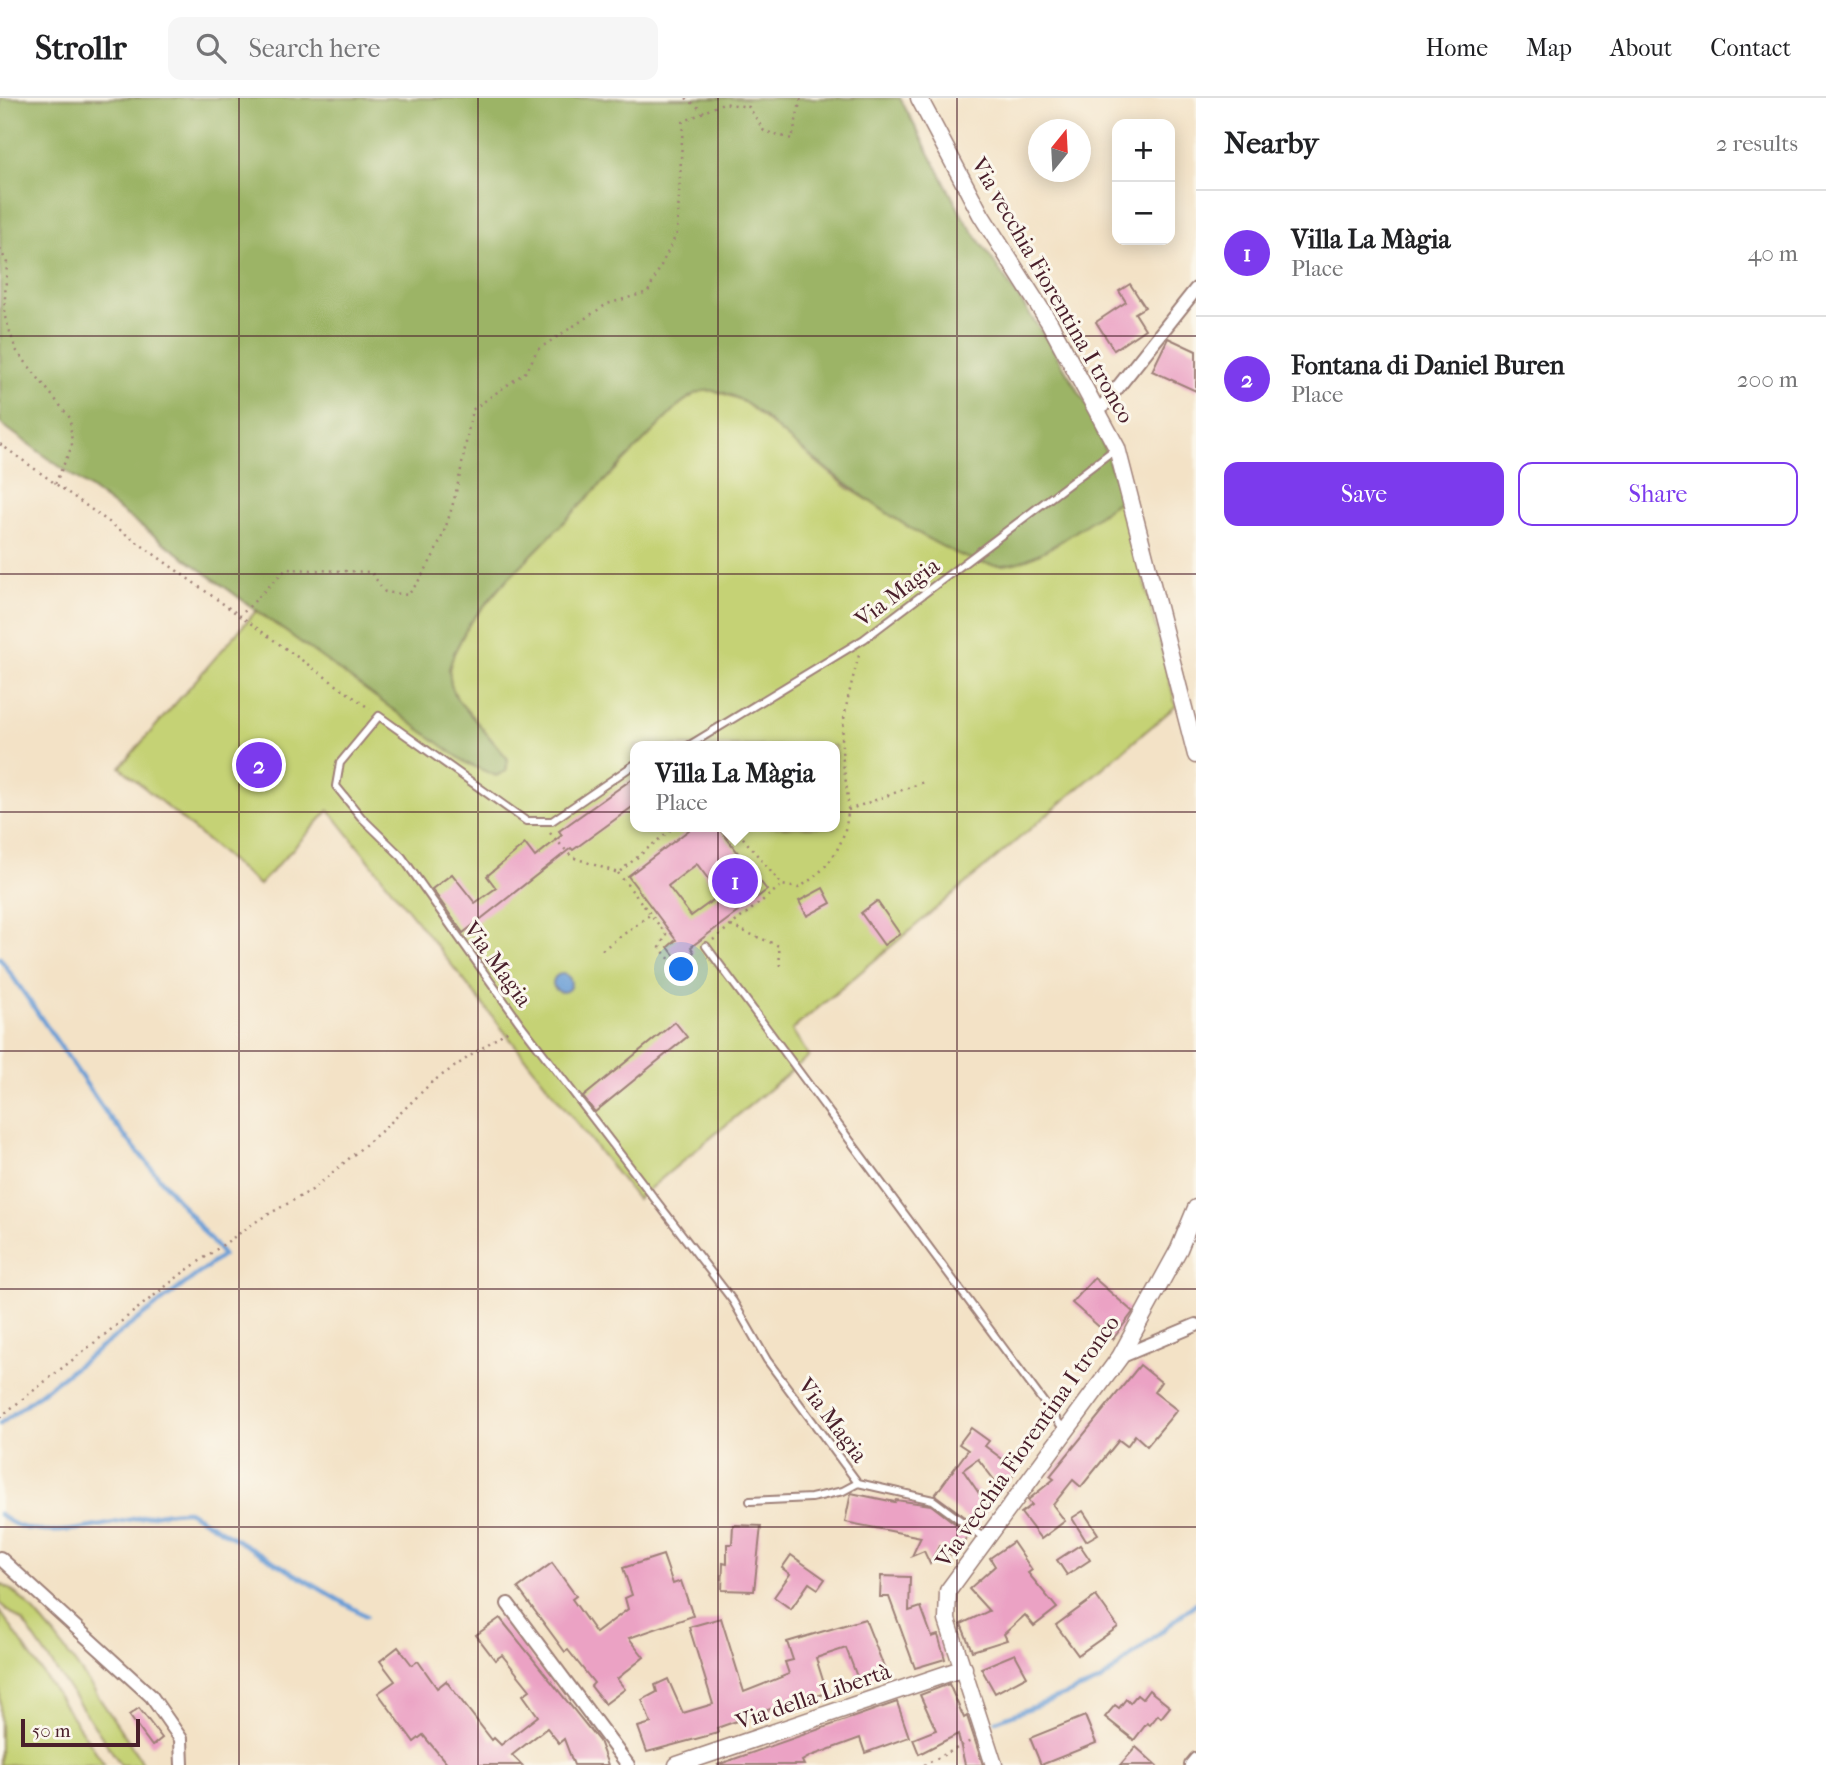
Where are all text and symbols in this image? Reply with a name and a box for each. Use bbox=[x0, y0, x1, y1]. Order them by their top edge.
search box bbox=[168, 17, 658, 80]
text: Strollr bbox=[35, 29, 126, 68]
icon: search bbox=[192, 29, 230, 67]
text: Search here bbox=[248, 33, 380, 64]
text: Home bbox=[1426, 34, 1488, 62]
text: Map bbox=[1526, 34, 1572, 62]
text: About bbox=[1610, 34, 1672, 62]
text: Contact bbox=[1710, 34, 1791, 62]
north arrow bbox=[1028, 119, 1091, 182]
map controls bbox=[1112, 119, 1175, 245]
button: + bbox=[1112, 119, 1175, 182]
text: Nearby bbox=[1224, 126, 1319, 161]
text: 2 results bbox=[1716, 130, 1798, 157]
street label: Via vecchia Fiorentina I tronco bbox=[965, 152, 1140, 428]
button: − bbox=[1112, 182, 1175, 245]
text: Villa La Màgia bbox=[1291, 224, 1450, 255]
text: 1 bbox=[1243, 240, 1251, 267]
text: 40 m bbox=[1748, 240, 1798, 267]
text: Place bbox=[1291, 255, 1343, 282]
text: Fontana di Daniel Buren bbox=[1291, 350, 1565, 381]
text: 2 bbox=[1241, 366, 1253, 393]
text: 200 m bbox=[1737, 366, 1798, 393]
text: Place bbox=[1291, 381, 1343, 408]
button: Save bbox=[1224, 462, 1504, 526]
button: Share bbox=[1518, 462, 1798, 526]
street label: Via Magia bbox=[849, 552, 945, 634]
pin: 2 bbox=[236, 739, 282, 791]
popup bbox=[630, 741, 840, 832]
text: Villa La Màgia bbox=[655, 758, 815, 789]
text: Place bbox=[655, 789, 708, 816]
pin: 1 bbox=[712, 855, 758, 907]
street label: Via Magia bbox=[457, 916, 538, 1012]
your location bbox=[664, 952, 698, 986]
street label: Via vecchia Fiorentina I tronco bbox=[929, 1310, 1125, 1574]
street label: Via Magia bbox=[791, 1372, 873, 1468]
street label: Via della Libertà bbox=[731, 1657, 894, 1736]
scale bar bbox=[21, 1716, 140, 1748]
text: 50 m bbox=[32, 1720, 71, 1742]

